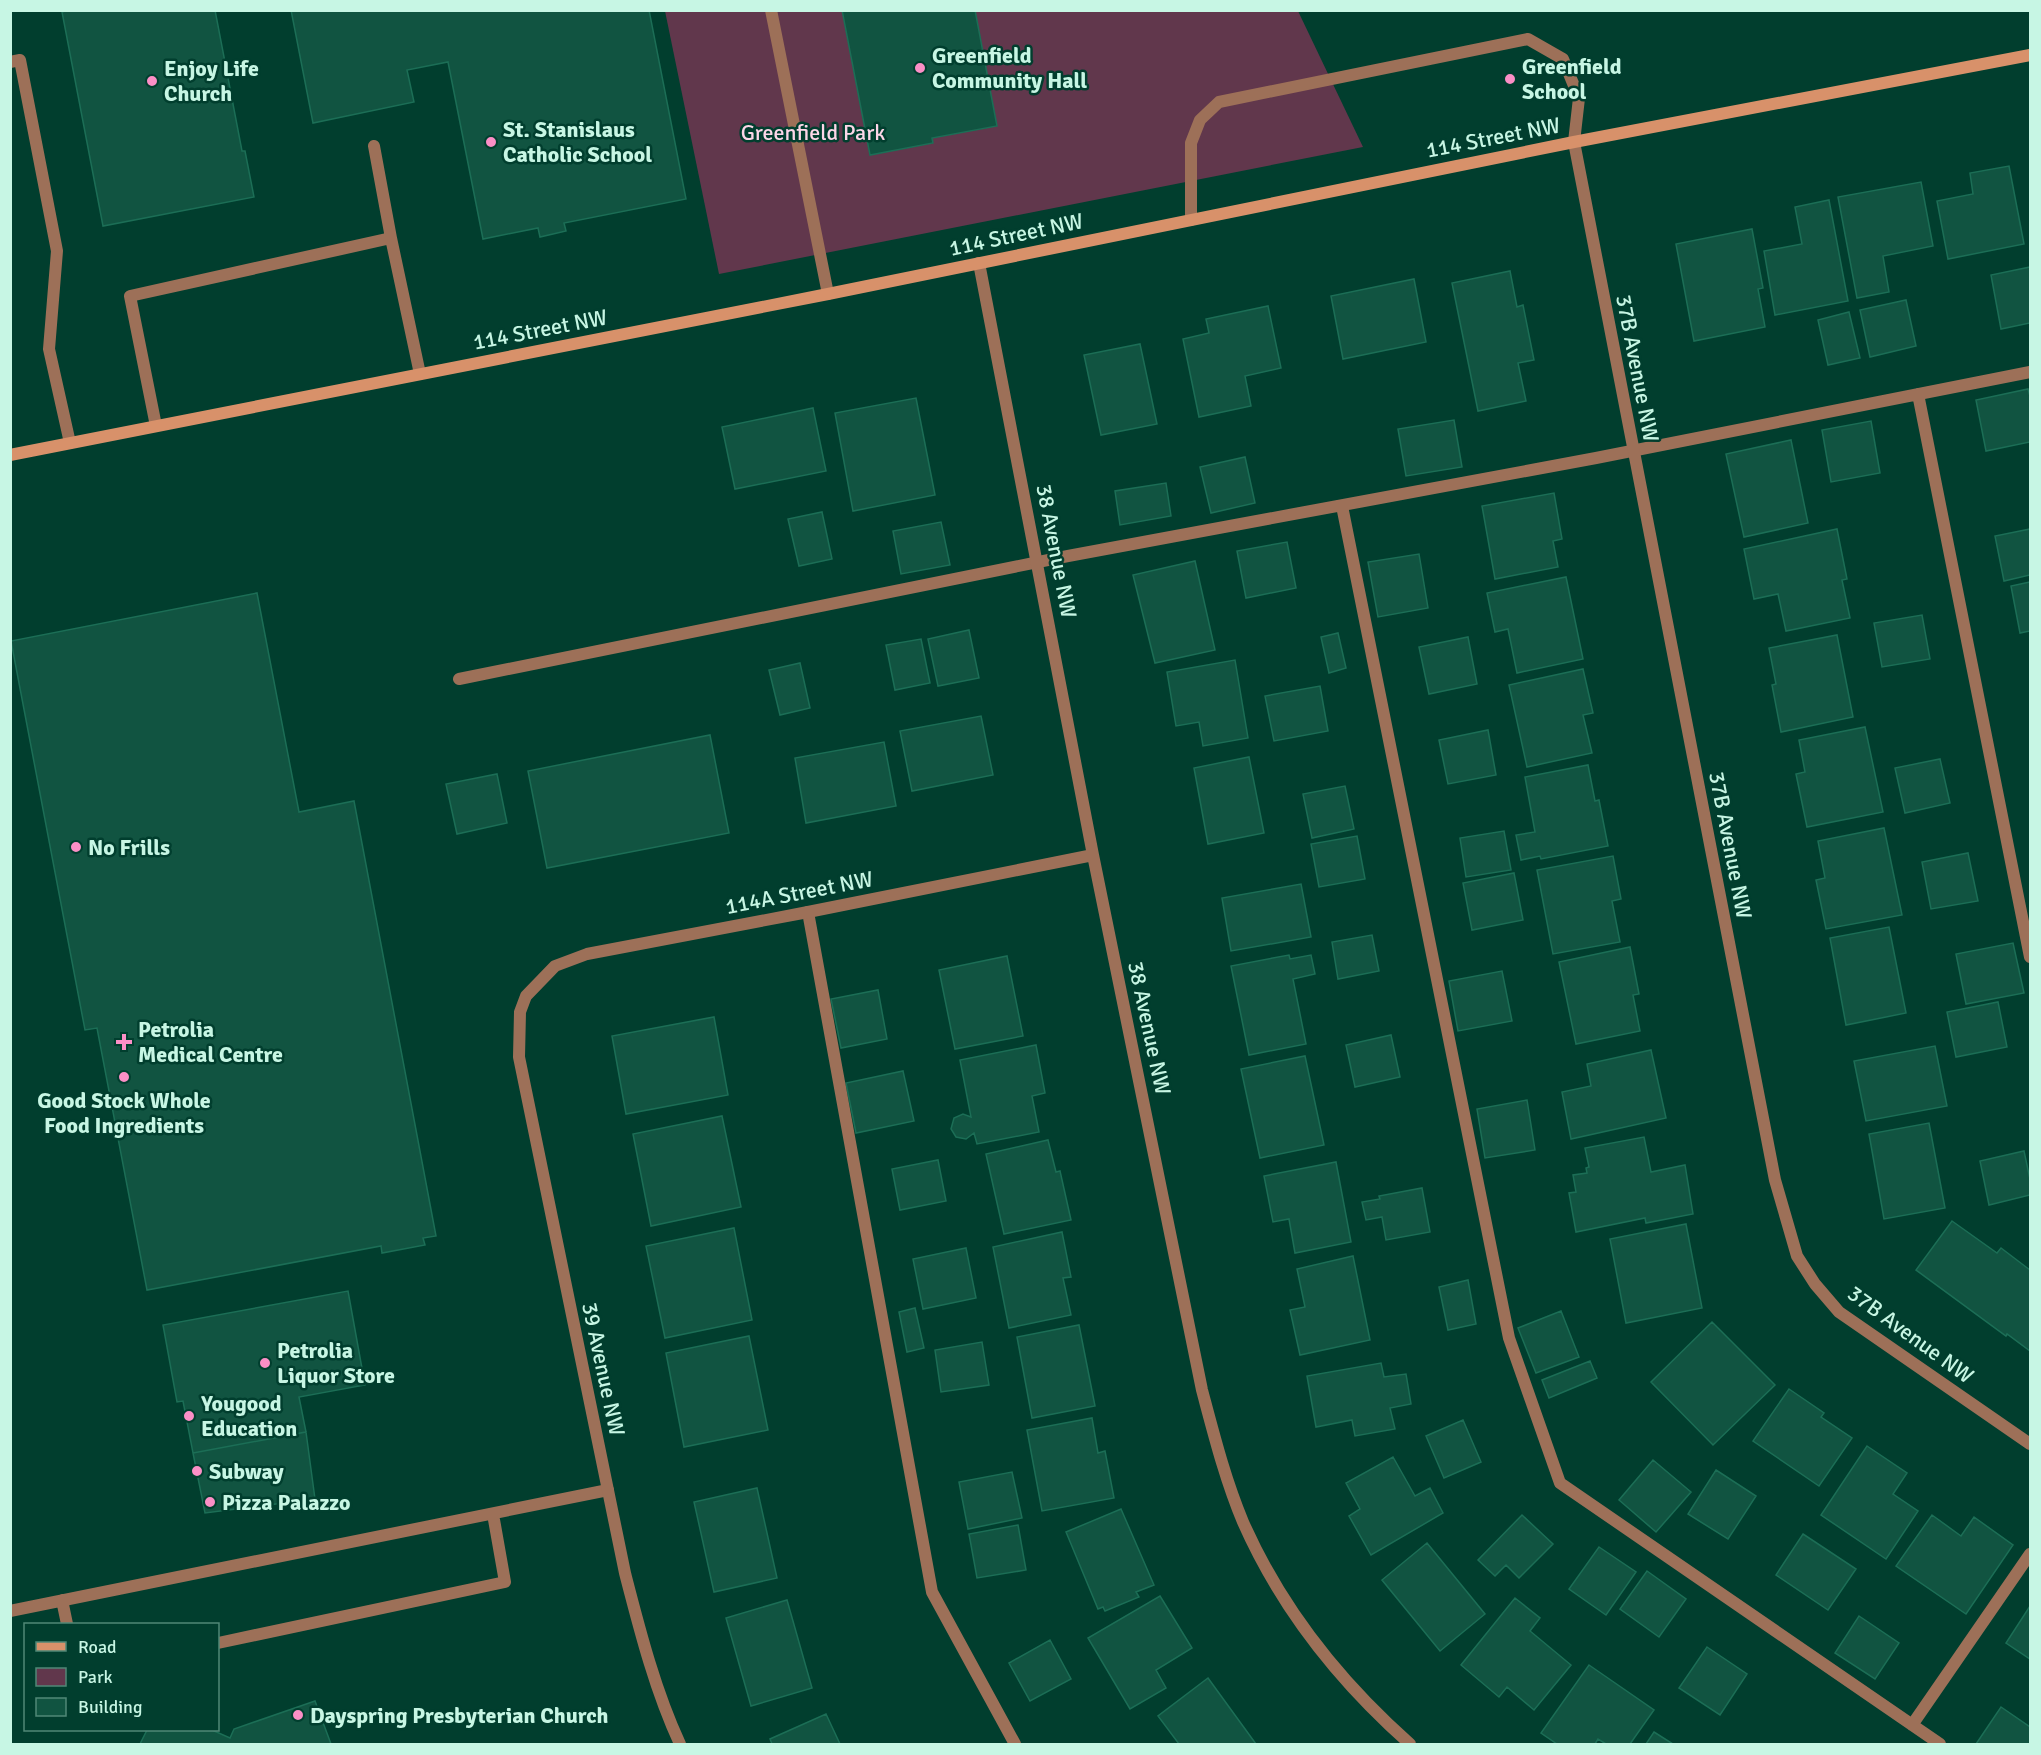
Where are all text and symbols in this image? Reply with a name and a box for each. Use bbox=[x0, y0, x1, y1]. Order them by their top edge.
place label: Greenfield Community Hall bbox=[932, 42, 1087, 94]
place label: Greenfield School bbox=[1522, 53, 1622, 105]
place label: Enjoy Life Church bbox=[164, 55, 259, 107]
marker: Greenfield Community Hall bbox=[913, 61, 927, 75]
marker: Greenfield School bbox=[1503, 72, 1517, 86]
marker: Enjoy Life Church bbox=[145, 74, 159, 88]
street label: 114 Street NW bbox=[1424, 111, 1563, 164]
place label: St. Stanislaus Catholic School bbox=[503, 116, 652, 168]
park label: Greenfield Park bbox=[741, 119, 885, 146]
marker: St. Stanislaus Catholic School bbox=[484, 135, 498, 149]
street label: 114 Street NW bbox=[947, 207, 1086, 262]
street label: 37B Avenue NW bbox=[1610, 292, 1665, 444]
street label: 114 Street NW bbox=[471, 303, 610, 356]
street label: 38 Avenue NW bbox=[1030, 482, 1083, 621]
street label: 37B Avenue NW bbox=[1703, 769, 1758, 921]
place label: No Frills bbox=[88, 834, 170, 861]
marker: No Frills bbox=[69, 840, 83, 854]
street label: 114A Street NW bbox=[723, 865, 875, 920]
street label: 38 Avenue NW bbox=[1122, 959, 1177, 1098]
place label: Petrolia Medical Centre bbox=[138, 1016, 283, 1068]
marker: Petrolia Medical Centre bbox=[115, 1033, 133, 1051]
marker: Good Stock Whole Food Ingredients bbox=[117, 1070, 131, 1084]
place label: Good Stock Whole Food Ingredients bbox=[37, 1087, 211, 1139]
street label: 37B Avenue NW bbox=[1842, 1280, 1979, 1389]
street label: 39 Avenue NW bbox=[576, 1300, 631, 1439]
place label: Petrolia Liquor Store bbox=[277, 1337, 395, 1389]
marker: Petrolia Liquor Store bbox=[258, 1356, 272, 1370]
place label: Yougood Education bbox=[200, 1390, 297, 1442]
marker: Yougood Education bbox=[182, 1409, 196, 1423]
place label: Subway bbox=[209, 1458, 284, 1485]
marker: Subway bbox=[190, 1464, 204, 1478]
place label: Pizza Palazzo bbox=[222, 1489, 351, 1516]
marker: Pizza Palazzo bbox=[203, 1495, 217, 1509]
legend bbox=[24, 1623, 219, 1731]
text: Road bbox=[78, 1636, 117, 1658]
text: Park bbox=[78, 1666, 113, 1688]
text: Building bbox=[78, 1696, 142, 1718]
place label: Dayspring Presbyterian Church bbox=[310, 1702, 609, 1729]
marker: Dayspring Presbyterian Church bbox=[291, 1708, 305, 1722]

